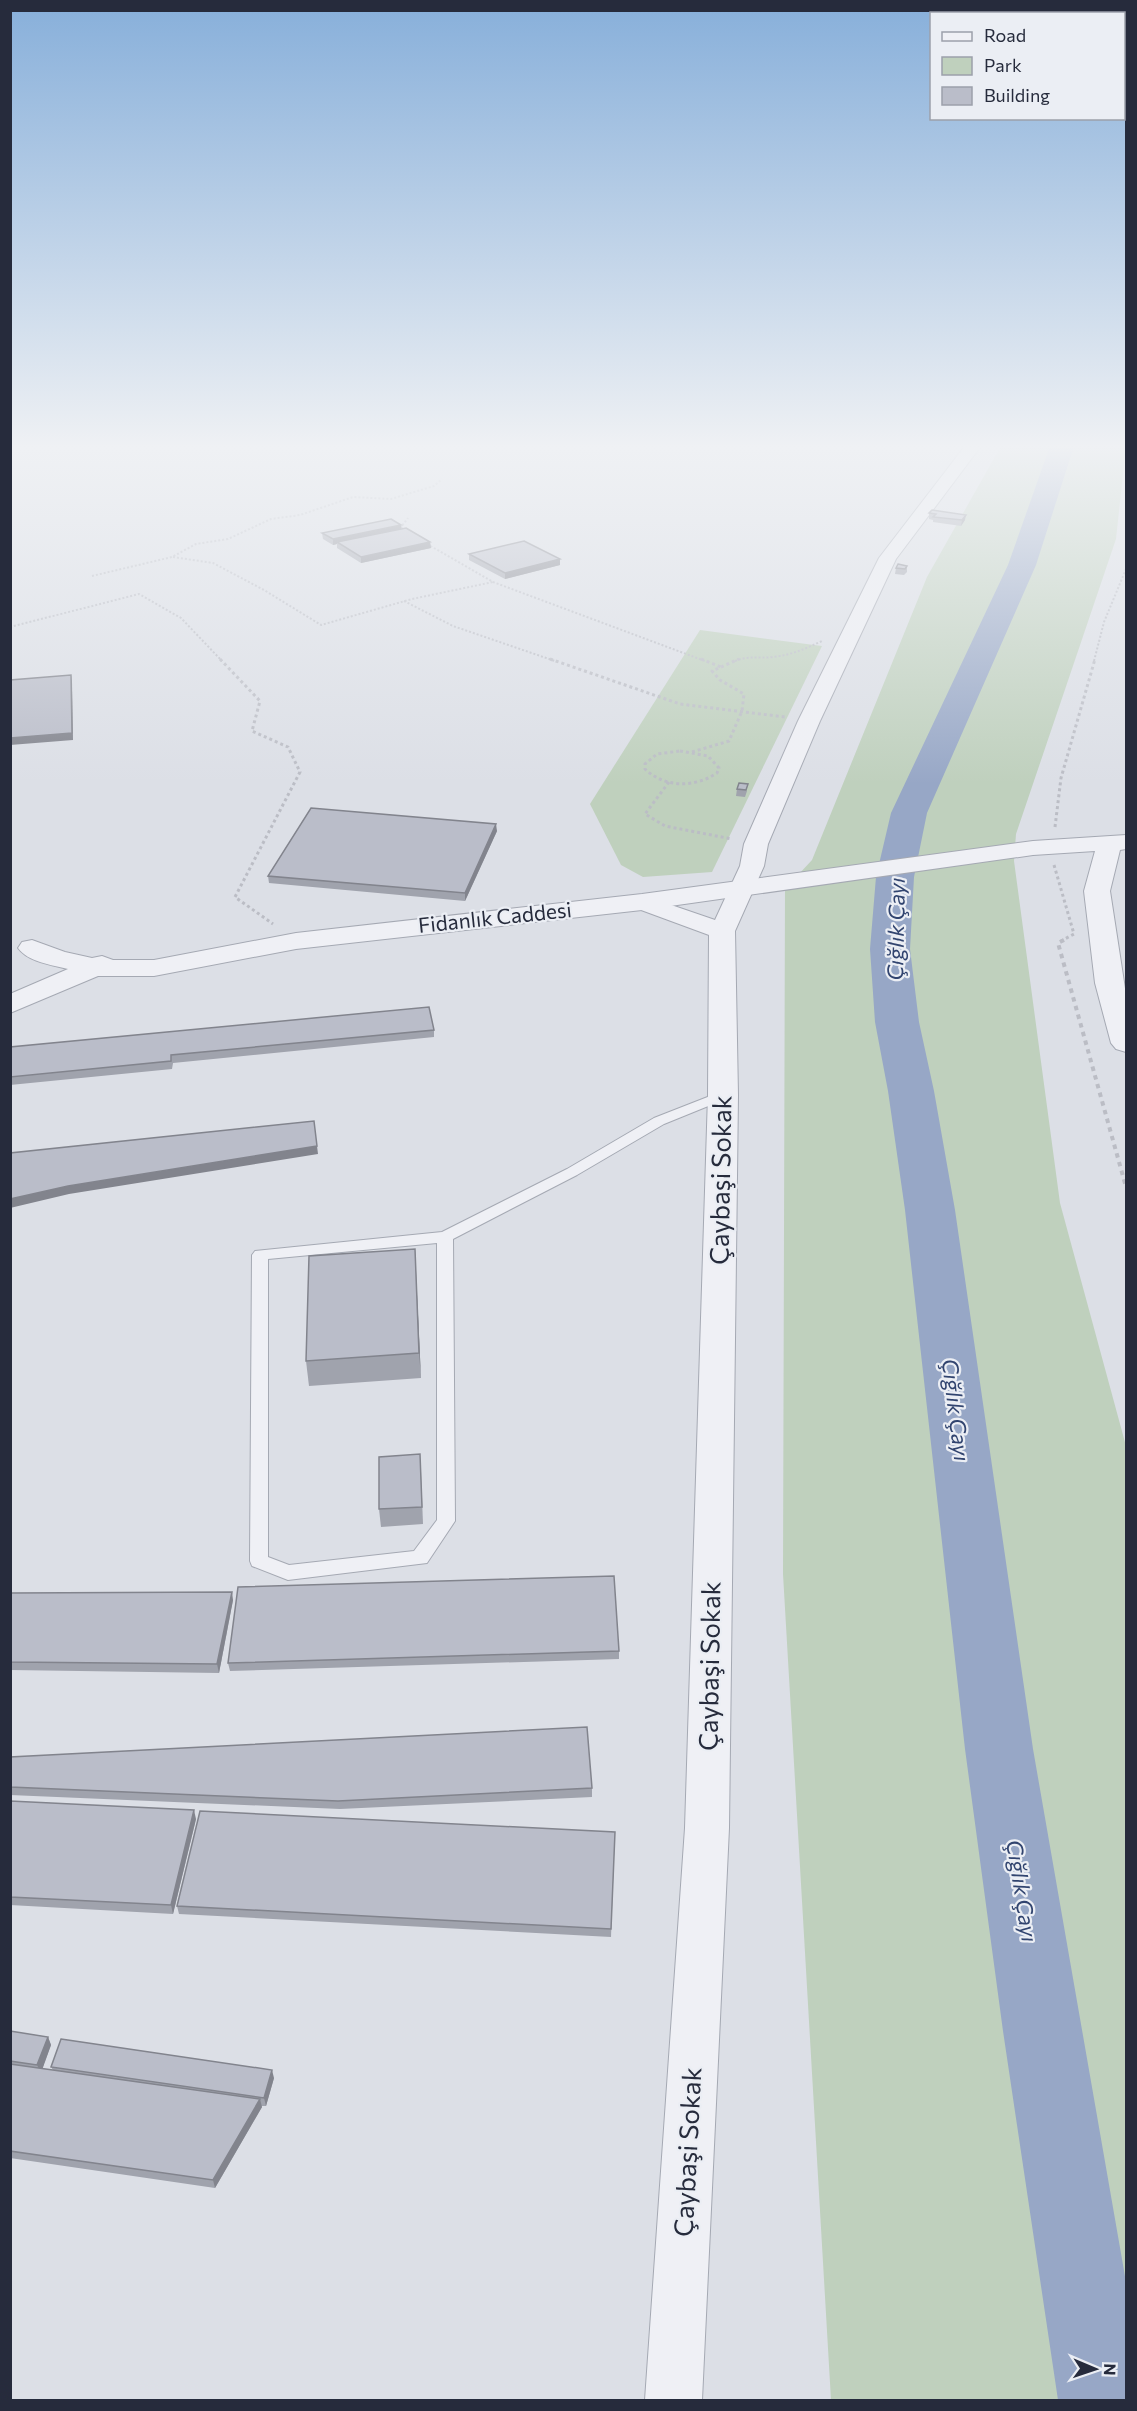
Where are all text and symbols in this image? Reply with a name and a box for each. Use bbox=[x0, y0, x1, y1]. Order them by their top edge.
legend bbox=[930, 12, 1125, 120]
text: Road bbox=[984, 24, 1026, 46]
text: Park bbox=[984, 54, 1022, 76]
text: Building bbox=[984, 84, 1050, 106]
water label: Çığlık Çayı bbox=[881, 877, 910, 981]
street label: Fidanlık Caddesi bbox=[417, 896, 573, 937]
street label: Çaybaşi Sokak bbox=[703, 1095, 736, 1265]
water label: Çığlık Çayı bbox=[937, 1357, 976, 1463]
street label: Çaybaşi Sokak bbox=[692, 1581, 725, 1751]
water label: Çığlık Çayı bbox=[1001, 1838, 1044, 1944]
street label: Çaybaşi Sokak bbox=[667, 2066, 706, 2237]
north arrow bbox=[1065, 2339, 1125, 2399]
text: N bbox=[1101, 2363, 1120, 2376]

